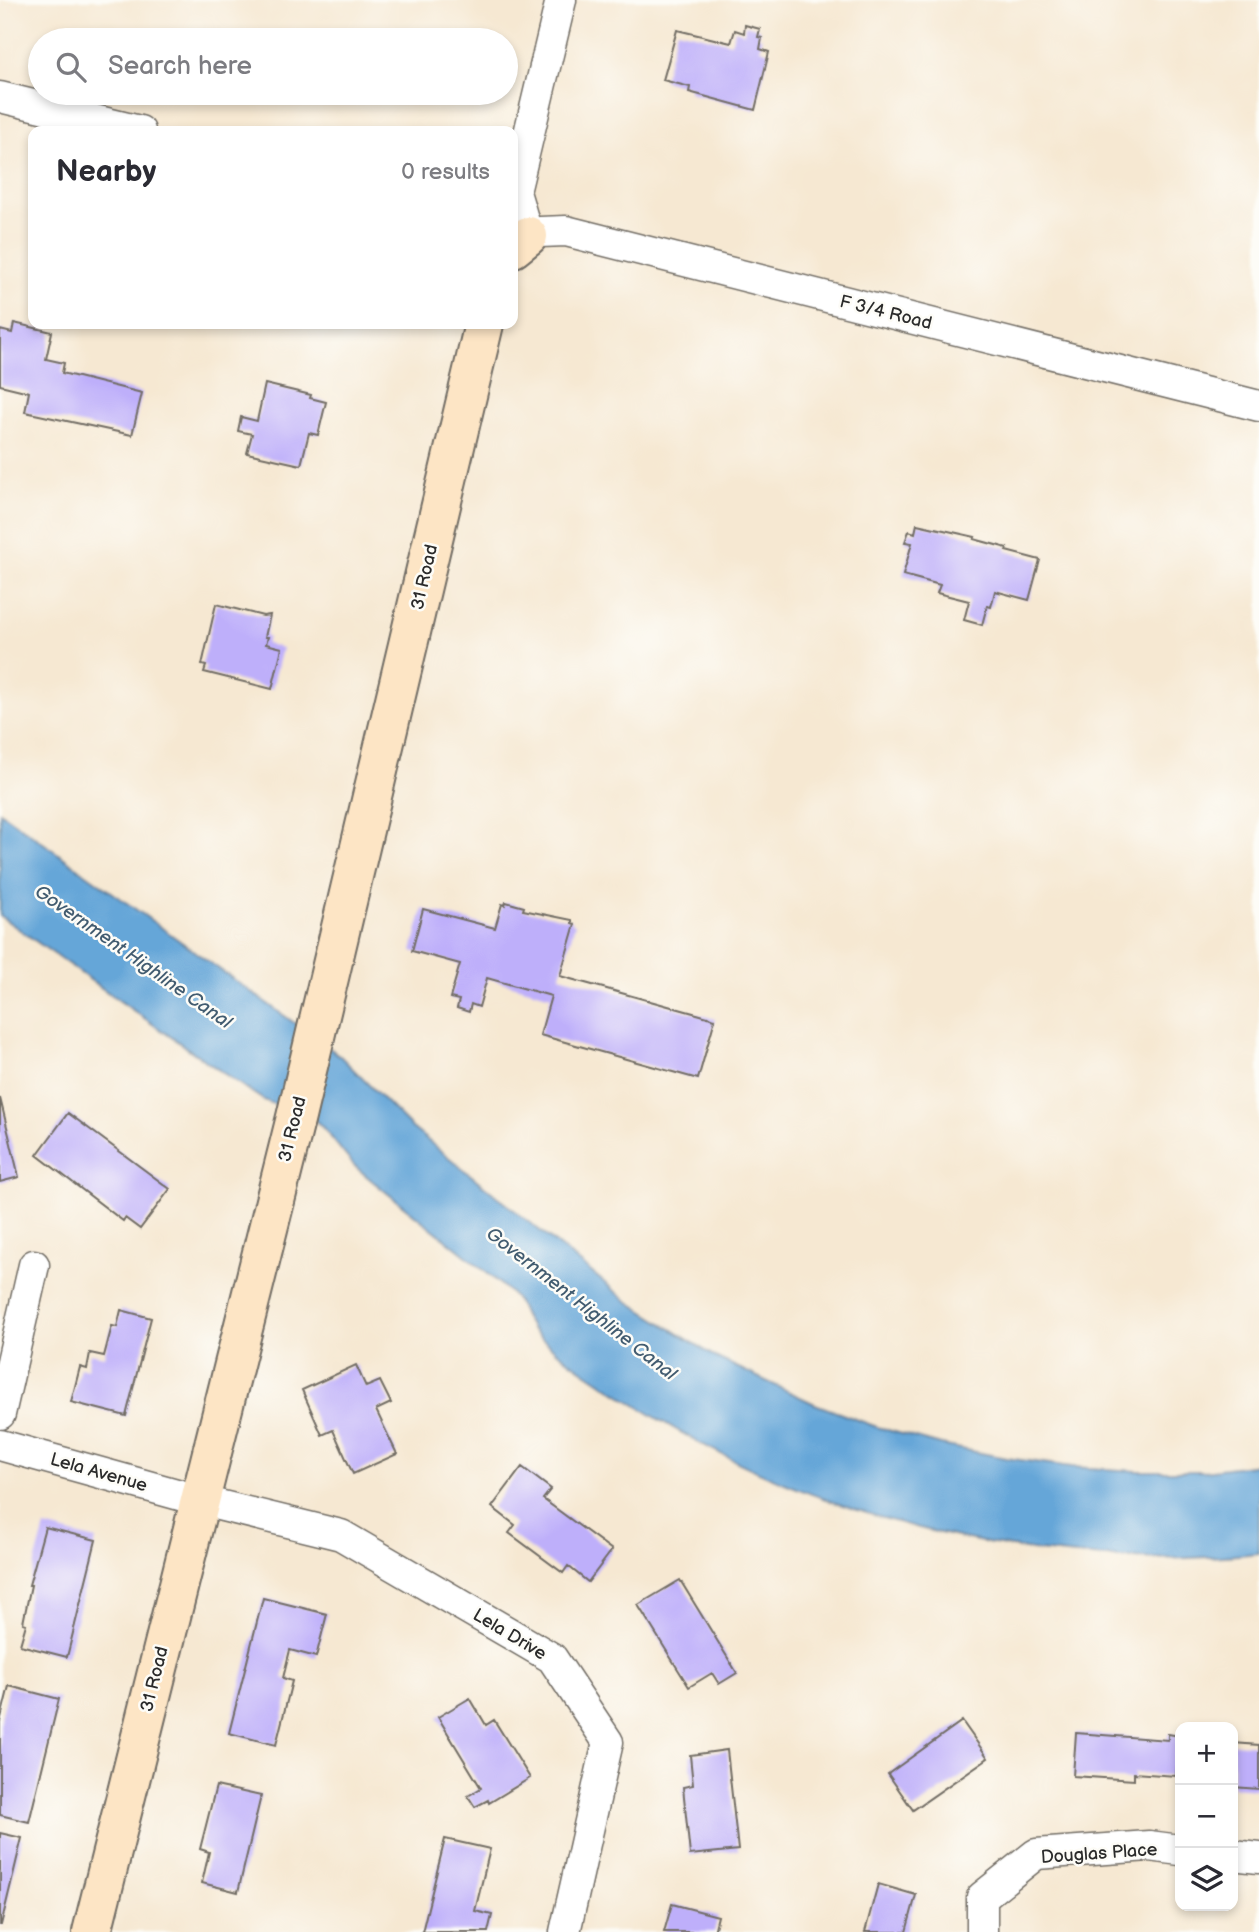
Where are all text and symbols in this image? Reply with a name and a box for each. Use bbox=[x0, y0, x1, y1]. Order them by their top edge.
search box bbox=[28, 28, 518, 105]
icon: search bbox=[52, 48, 90, 86]
text: Search here bbox=[108, 51, 252, 82]
text: Nearby bbox=[56, 154, 156, 190]
text: 0 results bbox=[401, 158, 490, 186]
street label: F 3/4 Road bbox=[838, 291, 934, 334]
street label: 31 Road bbox=[407, 542, 442, 612]
water label: Government Highline Canal bbox=[30, 880, 237, 1035]
street label: 31 Road bbox=[274, 1094, 311, 1164]
water label: Government Highline Canal bbox=[481, 1223, 681, 1386]
street label: Lela Avenue bbox=[48, 1449, 150, 1496]
street label: Lela Drive bbox=[469, 1604, 550, 1665]
street label: 31 Road bbox=[136, 1644, 173, 1714]
map controls bbox=[1175, 1722, 1238, 1911]
button: + bbox=[1175, 1722, 1238, 1785]
button: − bbox=[1175, 1785, 1238, 1848]
street label: Douglas Place bbox=[1040, 1839, 1158, 1868]
button: layers bbox=[1175, 1848, 1238, 1911]

